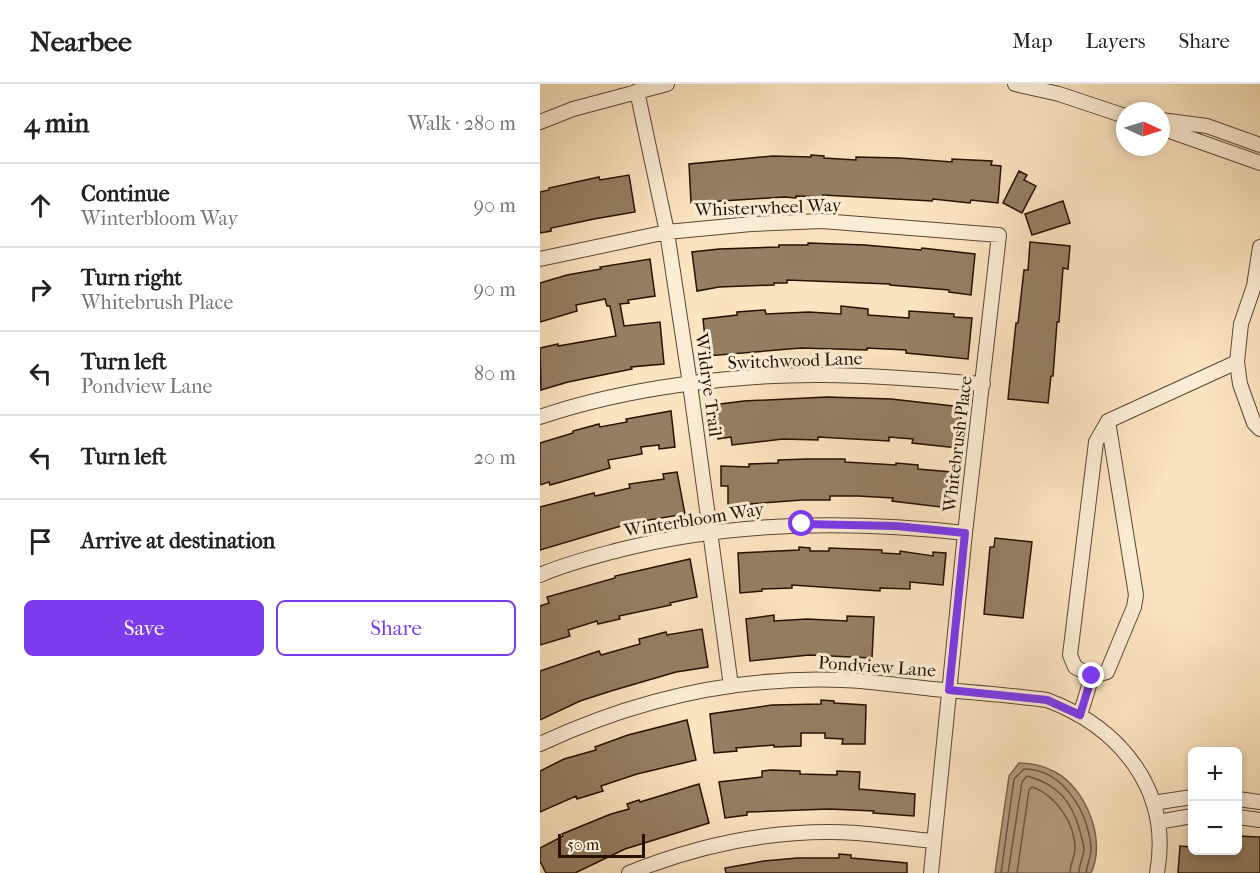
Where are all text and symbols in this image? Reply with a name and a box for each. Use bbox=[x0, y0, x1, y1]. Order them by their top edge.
text: Nearbee bbox=[30, 25, 132, 58]
text: Map bbox=[1012, 29, 1053, 53]
text: Layers bbox=[1086, 29, 1145, 53]
text: Share bbox=[1178, 29, 1230, 53]
north arrow bbox=[1116, 102, 1170, 156]
text: 4 min bbox=[24, 108, 89, 139]
text: Walk · 280 m bbox=[408, 112, 516, 135]
text: Continue bbox=[81, 181, 170, 207]
icon: ahead bbox=[24, 189, 57, 222]
text: 90 m bbox=[474, 194, 516, 217]
street label: Whisterwheel Way bbox=[693, 195, 843, 221]
text: Winterbloom Way bbox=[81, 207, 238, 230]
text: Turn right bbox=[81, 265, 182, 291]
icon: right bbox=[24, 273, 57, 306]
text: 90 m bbox=[474, 278, 516, 301]
text: Whitebrush Place bbox=[81, 291, 233, 314]
street label: Wildrye Trail bbox=[690, 331, 726, 438]
street label: Switchwood Lane bbox=[727, 348, 863, 374]
text: Turn left bbox=[81, 349, 167, 375]
icon: left bbox=[24, 357, 57, 390]
text: 80 m bbox=[474, 362, 516, 385]
text: Pondview Lane bbox=[81, 375, 212, 398]
street label: Whitebrush Place bbox=[939, 375, 977, 514]
icon: left bbox=[24, 441, 57, 474]
text: Turn left bbox=[81, 444, 167, 470]
text: 20 m bbox=[474, 446, 516, 469]
street label: Winterbloom Way bbox=[622, 498, 767, 542]
route start bbox=[788, 510, 814, 536]
icon: arrive bbox=[24, 525, 57, 558]
text: Arrive at destination bbox=[81, 528, 275, 554]
button: Save bbox=[24, 600, 264, 656]
button: Share bbox=[276, 600, 516, 656]
street label: Pondview Lane bbox=[817, 652, 937, 682]
route end bbox=[1078, 662, 1104, 688]
map controls bbox=[1188, 747, 1242, 855]
button: + bbox=[1188, 747, 1242, 801]
button: − bbox=[1188, 801, 1242, 855]
scale bar bbox=[558, 831, 645, 858]
text: 50 m bbox=[567, 835, 599, 854]

